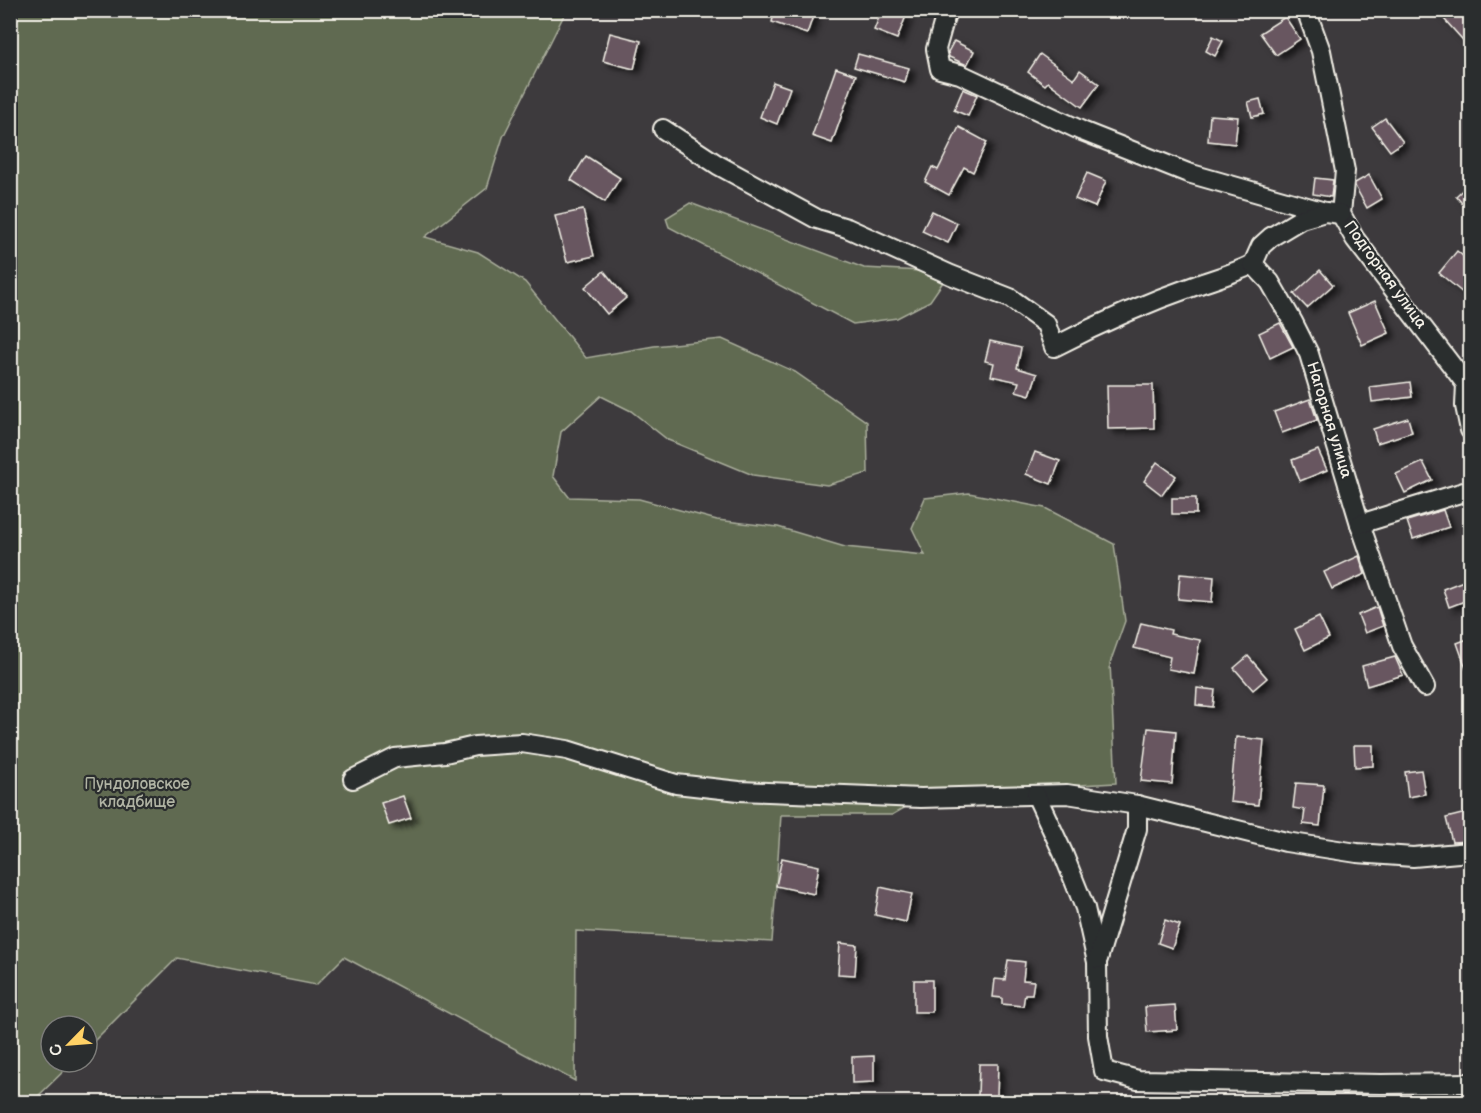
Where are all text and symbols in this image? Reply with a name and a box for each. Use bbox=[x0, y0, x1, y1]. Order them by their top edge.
street label: Подгорная улица bbox=[1339, 217, 1431, 333]
street label: Нагорная улица bbox=[1302, 360, 1356, 481]
park label: Пундоловское кладбище bbox=[84, 775, 190, 812]
north arrow bbox=[39, 1014, 99, 1074]
text: С bbox=[46, 1041, 68, 1059]

